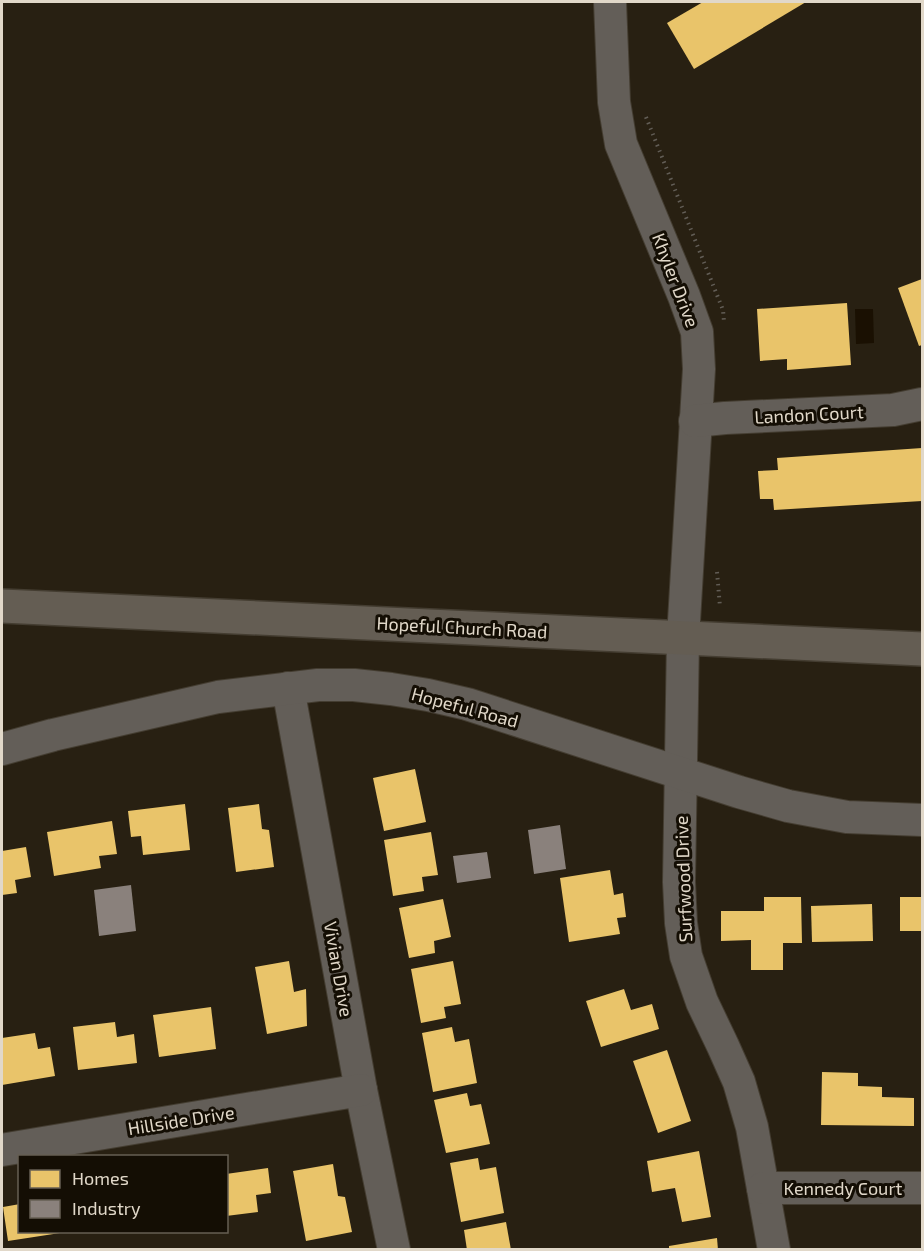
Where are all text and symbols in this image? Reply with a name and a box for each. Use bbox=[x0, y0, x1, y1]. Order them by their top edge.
street label: Khyler Drive bbox=[648, 230, 704, 330]
street label: Landon Court bbox=[754, 400, 864, 428]
street label: Hopeful Church Road bbox=[376, 612, 548, 642]
street label: Hopeful Road bbox=[409, 682, 521, 732]
street label: Surfwood Drive bbox=[670, 815, 696, 943]
street label: Vivian Drive bbox=[320, 920, 358, 1018]
street label: Hillside Drive bbox=[126, 1101, 236, 1139]
legend bbox=[18, 1155, 228, 1233]
text: Homes bbox=[72, 1167, 129, 1189]
street label: Kennedy Court bbox=[784, 1177, 903, 1199]
text: Industry bbox=[72, 1197, 141, 1219]

